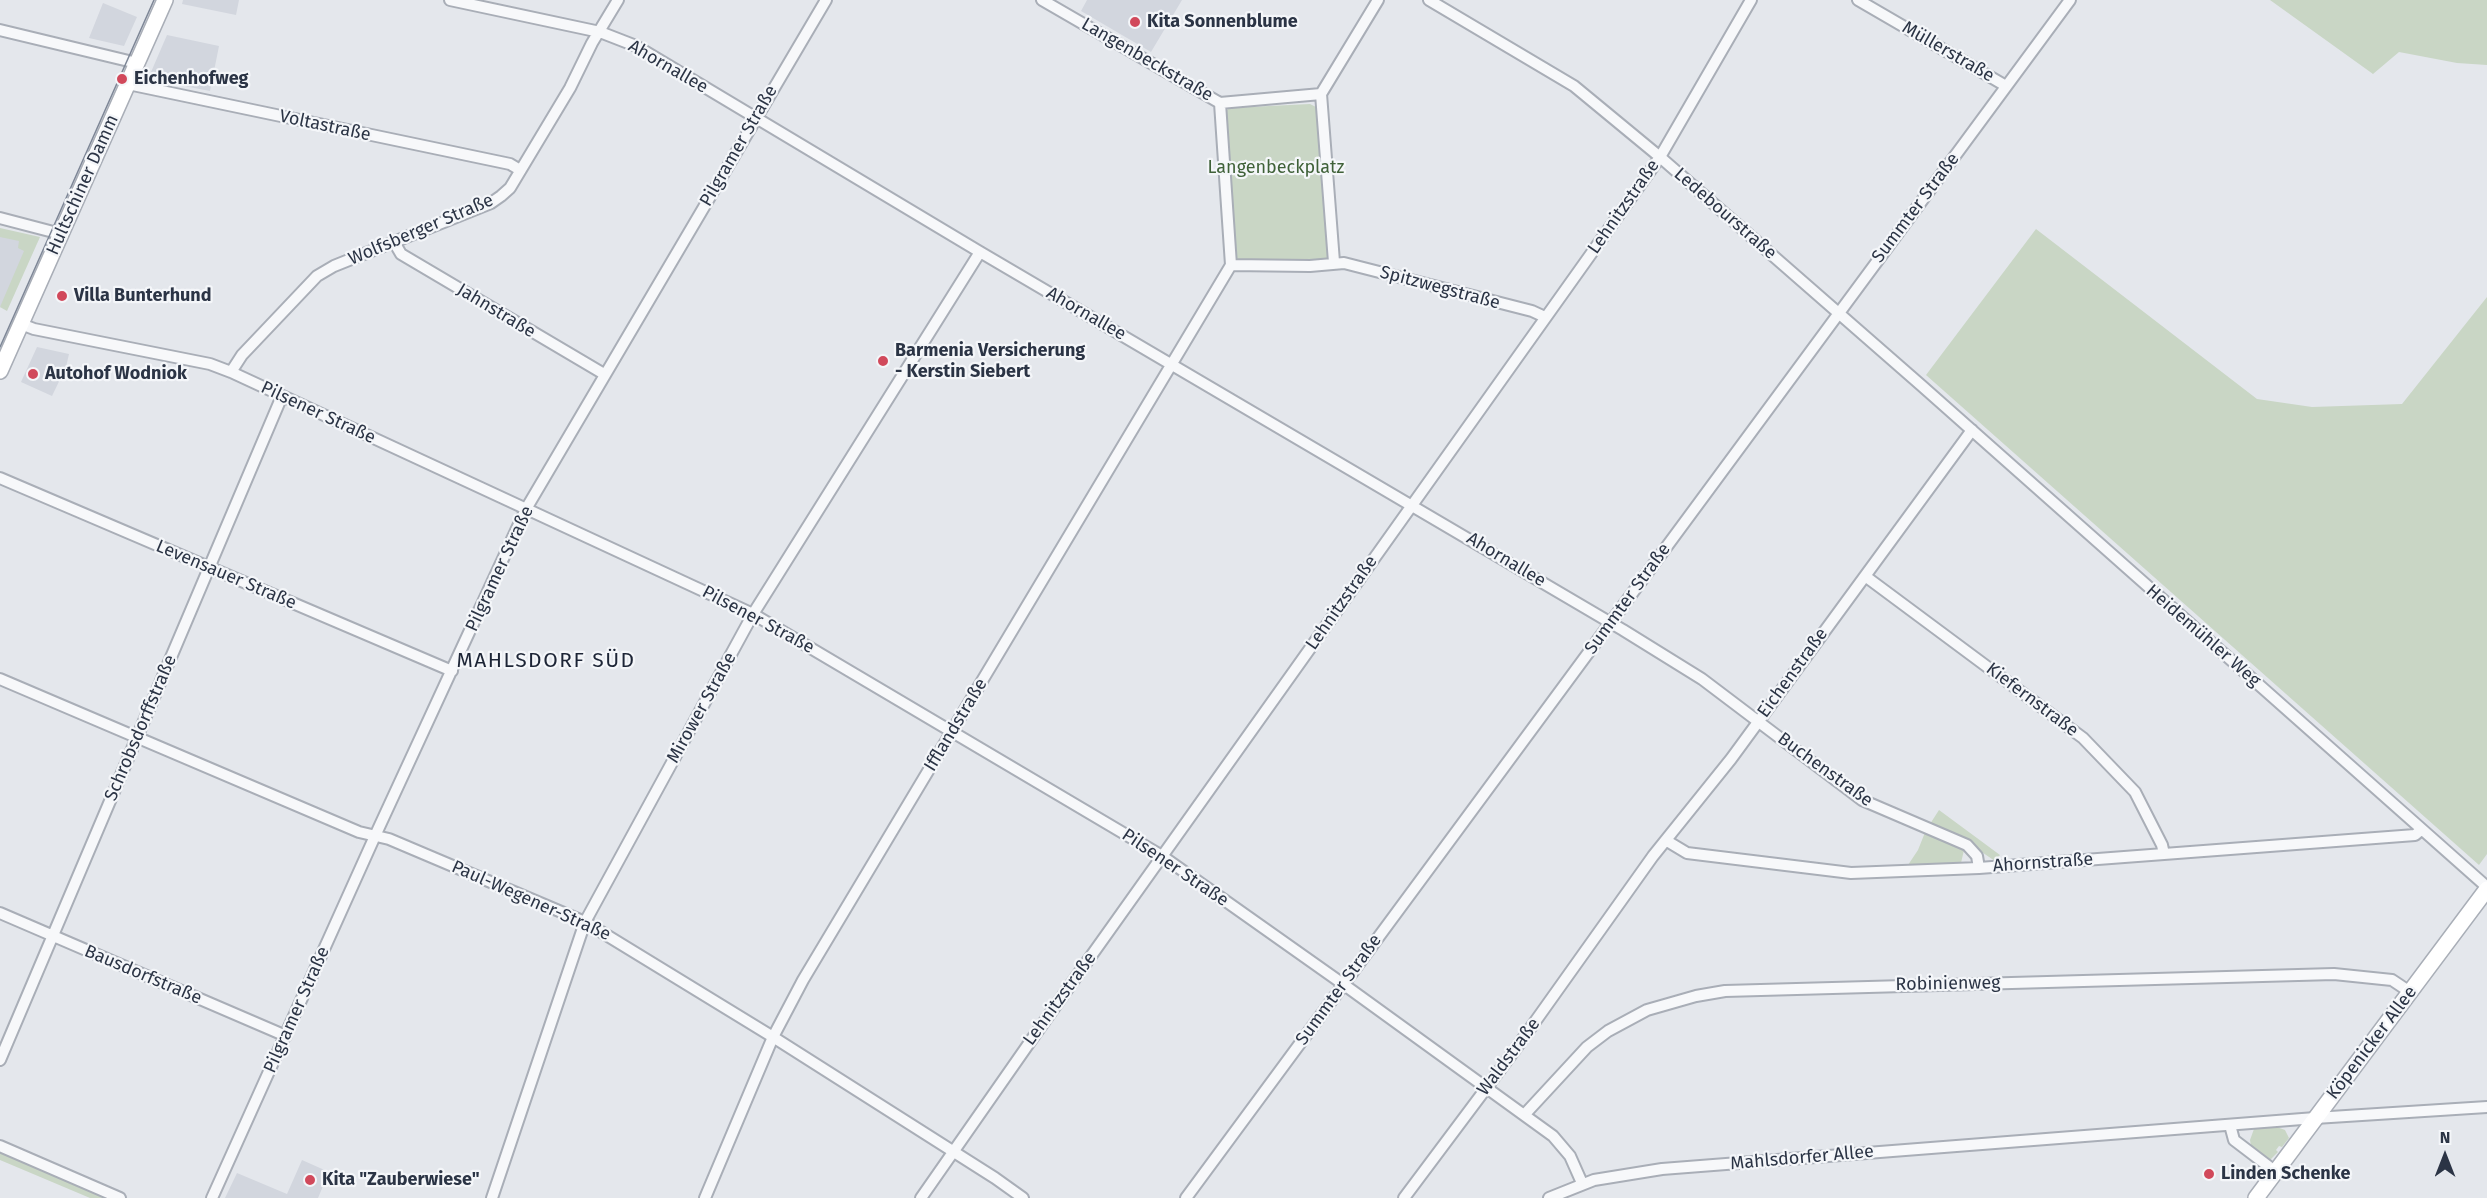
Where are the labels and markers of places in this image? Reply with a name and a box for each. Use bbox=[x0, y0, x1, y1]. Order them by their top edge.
place label: Kita Sonnenblume bbox=[1147, 11, 1298, 33]
marker: Kita Sonnenblume bbox=[1128, 15, 1142, 29]
place label: Eichenhofweg bbox=[134, 68, 249, 90]
marker: Eichenhofweg bbox=[115, 72, 129, 86]
place label: Villa Bunterhund bbox=[74, 285, 212, 307]
marker: Villa Bunterhund bbox=[55, 289, 69, 303]
place label: Barmenia Versicherung - Kerstin Siebert bbox=[895, 340, 1085, 382]
marker: Barmenia Versicherung - Kerstin Siebert bbox=[876, 354, 890, 368]
place label: Autohof Wodniok bbox=[45, 363, 187, 385]
marker: Autohof Wodniok bbox=[26, 367, 40, 381]
place label: Linden Schenke bbox=[2221, 1163, 2350, 1185]
marker: Linden Schenke bbox=[2202, 1167, 2216, 1181]
place label: Kita "Zauberwiese" bbox=[322, 1169, 480, 1191]
marker: Kita "Zauberwiese" bbox=[303, 1173, 317, 1187]

